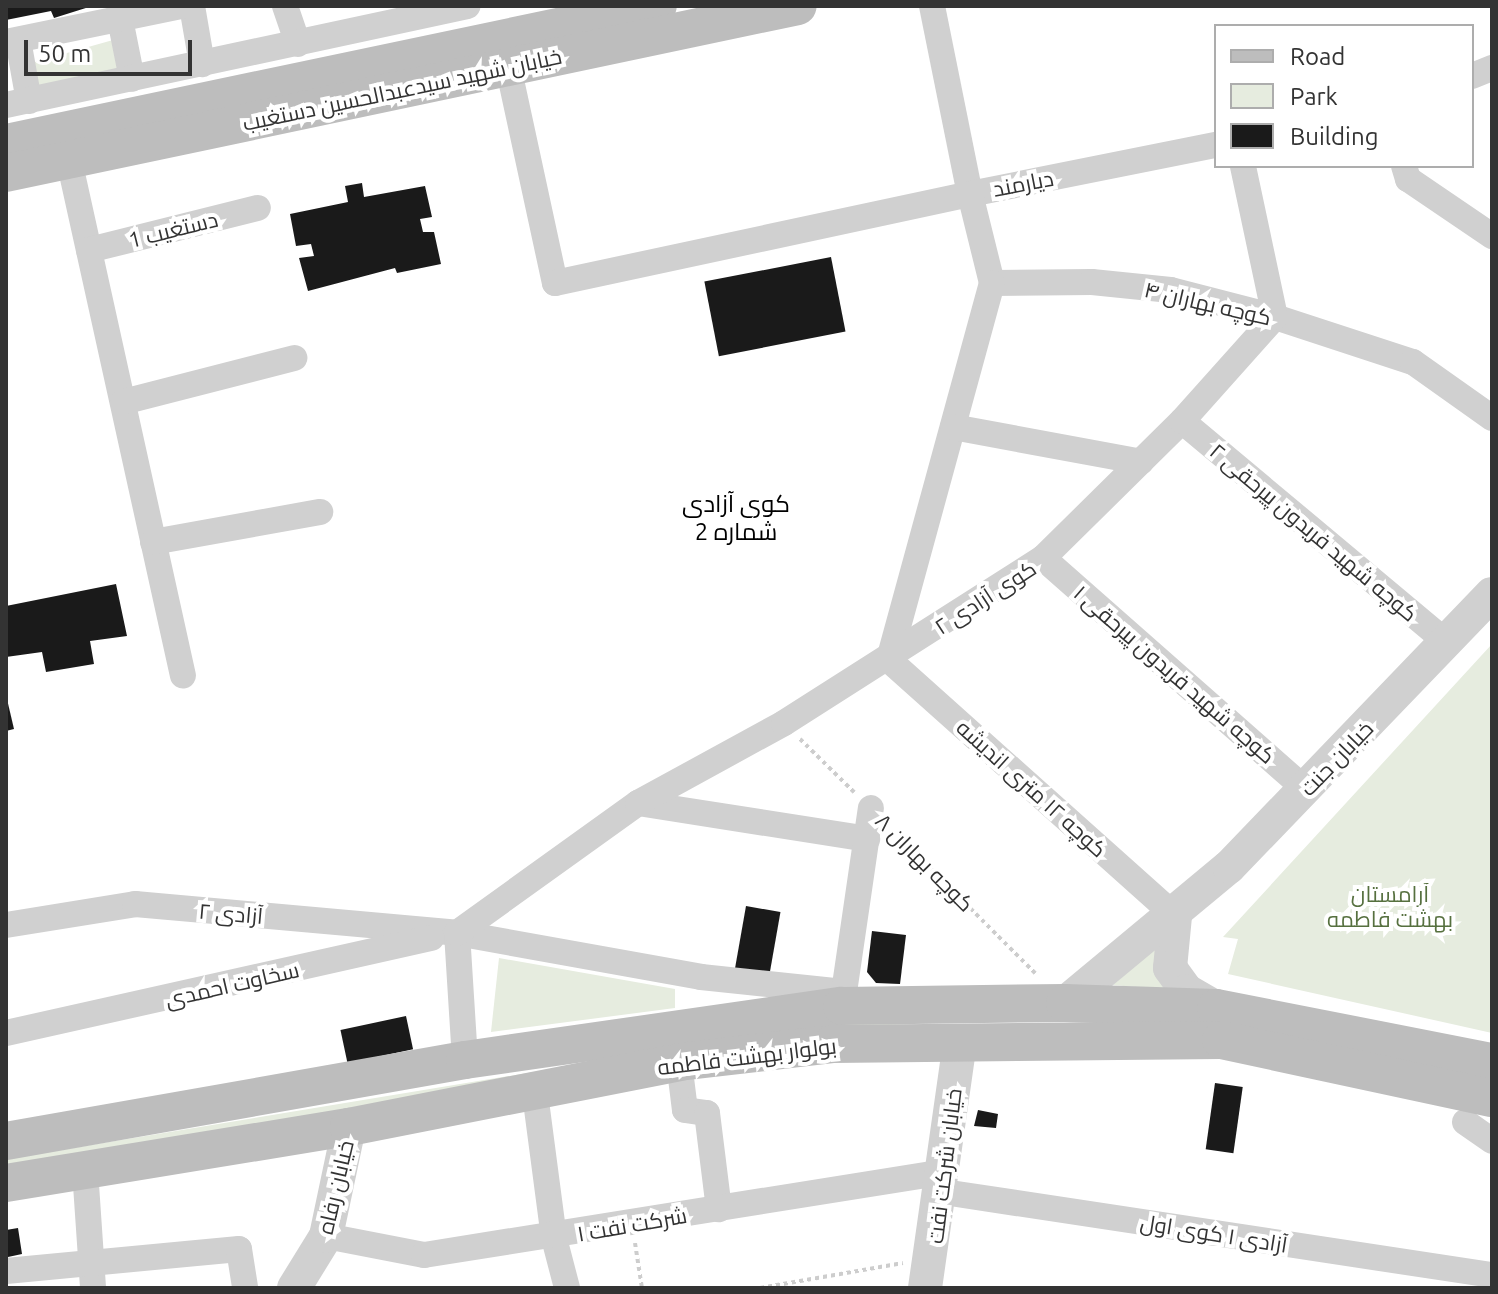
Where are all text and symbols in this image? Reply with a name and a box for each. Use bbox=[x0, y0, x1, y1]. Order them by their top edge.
scale bar bbox=[28, 24, 196, 74]
legend bbox=[1214, 24, 1474, 168]
text: 50 m bbox=[38, 40, 91, 67]
street label: خیابان شهید سیدعبدالحسین دستغیب bbox=[240, 42, 564, 136]
text: Road bbox=[1290, 43, 1345, 70]
text: Park bbox=[1290, 83, 1338, 110]
text: Building bbox=[1290, 123, 1378, 150]
street label: دیارمند bbox=[990, 164, 1056, 202]
street label: دستغیب 1 bbox=[126, 205, 220, 253]
street label: کوچه بهاران ۴ bbox=[1142, 276, 1274, 330]
street label: کوچه شهید فریدون پیرحقی ۲ bbox=[1205, 437, 1423, 627]
district label: کوی آزادی شماره 2 bbox=[682, 490, 790, 546]
street label: کوی آزادی ۲ bbox=[929, 554, 1041, 640]
street label: کوچه شهید فریدون پیرحقی ۱ bbox=[1069, 579, 1281, 769]
street label: کوچه ۱۲ متری اندیشه bbox=[952, 714, 1112, 862]
street label: خیابان جنت bbox=[1294, 715, 1378, 801]
street label: کوچه بهاران ۸ bbox=[870, 807, 980, 917]
park label: آرامستان بهشت فاطمه bbox=[1327, 880, 1453, 932]
street label: آزادی ۲ bbox=[198, 897, 264, 929]
street label: سخاوت احمدی bbox=[162, 956, 302, 1012]
street label: بولوار بهشت فاطمه bbox=[656, 1032, 838, 1080]
street label: خیابان شرکت نفت bbox=[921, 1087, 967, 1245]
street label: خیابان رفاه bbox=[311, 1137, 359, 1237]
street label: شرکت نفت ۱ bbox=[575, 1201, 689, 1247]
street label: آزادی ۱ کوی اول bbox=[1139, 1208, 1289, 1258]

